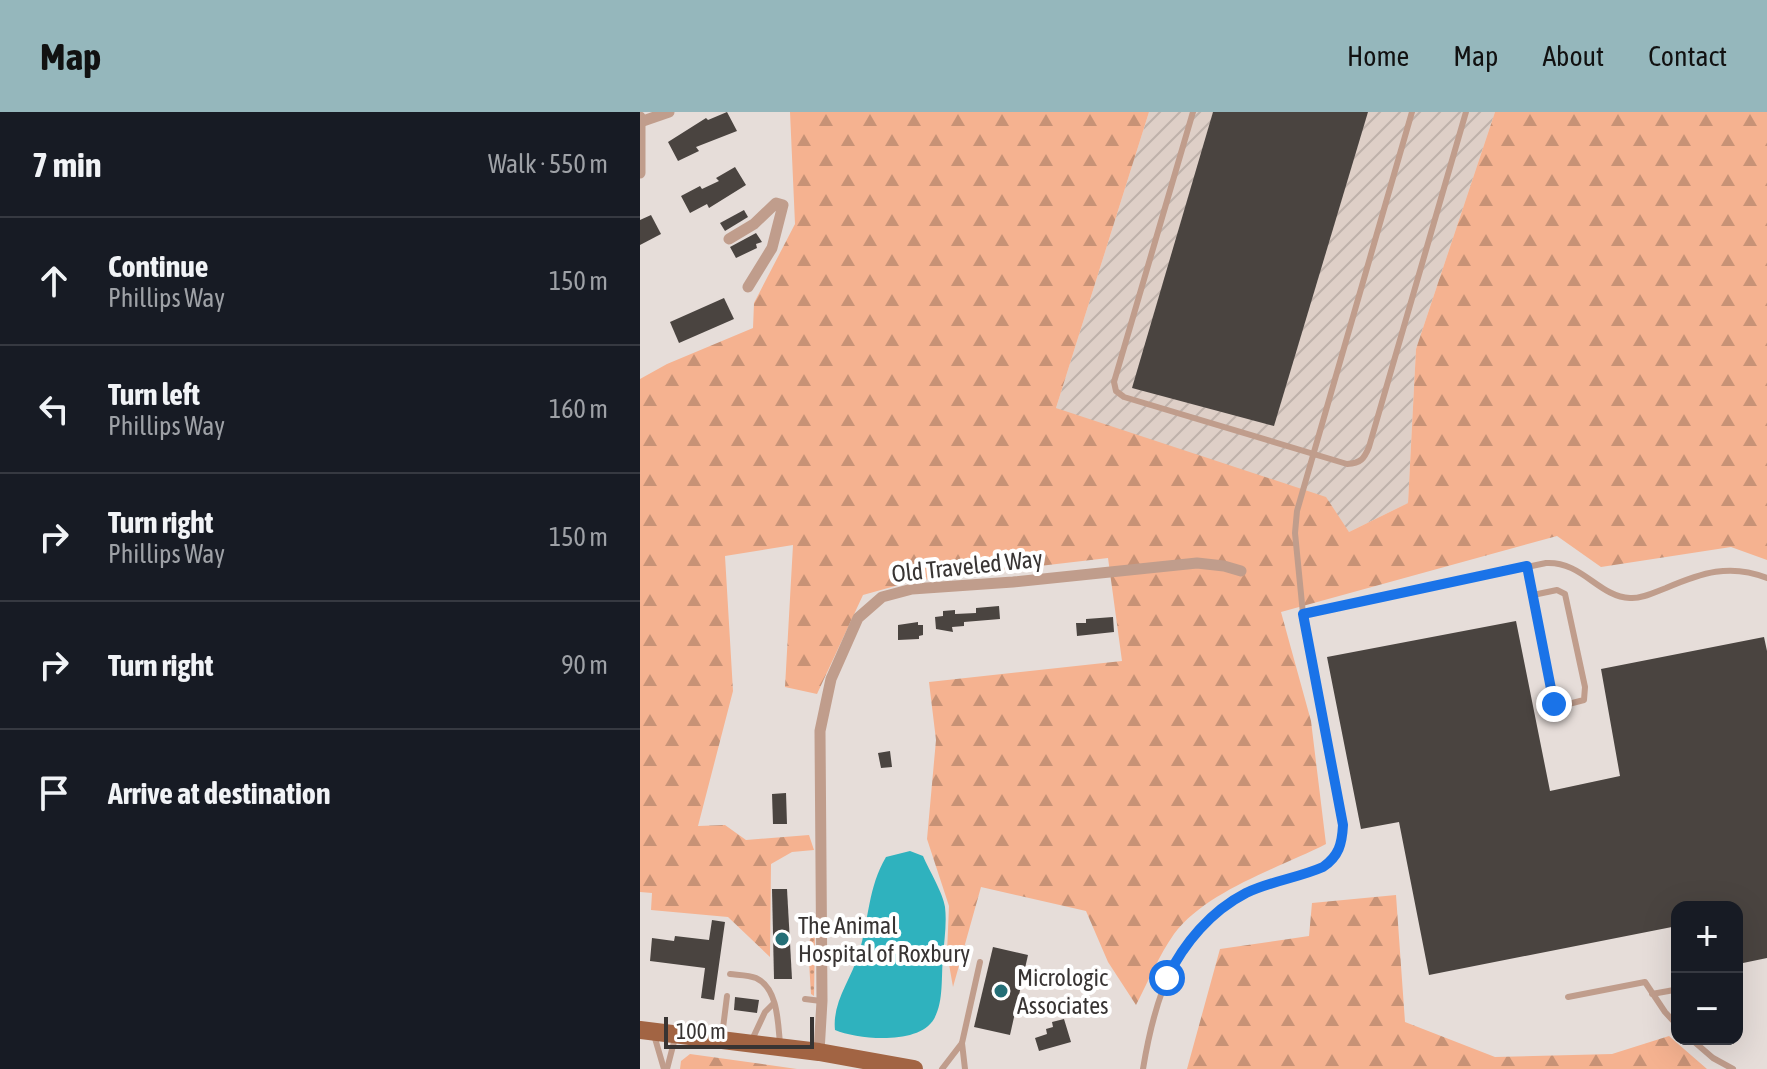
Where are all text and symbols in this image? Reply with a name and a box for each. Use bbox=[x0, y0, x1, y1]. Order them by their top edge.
text: Map bbox=[40, 35, 101, 78]
text: Home bbox=[1347, 40, 1409, 72]
text: Map bbox=[1453, 40, 1498, 72]
text: About bbox=[1542, 40, 1604, 72]
text: Contact bbox=[1648, 40, 1727, 72]
text: 7 min bbox=[32, 145, 101, 184]
text: Walk · 550 m bbox=[488, 149, 608, 179]
text: Continue bbox=[108, 249, 208, 283]
icon: ahead bbox=[32, 259, 76, 303]
text: 150 m bbox=[549, 266, 608, 296]
text: Phillips Way bbox=[108, 283, 225, 313]
text: Turn left bbox=[108, 377, 200, 411]
icon: left bbox=[32, 387, 76, 431]
text: 160 m bbox=[549, 394, 608, 424]
text: Phillips Way bbox=[108, 411, 225, 441]
text: Turn right bbox=[108, 505, 214, 539]
icon: right bbox=[32, 515, 76, 559]
text: 150 m bbox=[549, 522, 608, 552]
text: Phillips Way bbox=[108, 539, 225, 569]
street label: Old Traveled Way bbox=[890, 545, 1044, 587]
icon: right bbox=[32, 643, 76, 687]
text: Turn right bbox=[108, 648, 214, 682]
text: 90 m bbox=[561, 650, 608, 680]
route end bbox=[1536, 686, 1572, 722]
icon: arrive bbox=[32, 771, 76, 815]
text: Arrive at destination bbox=[108, 776, 330, 810]
map controls bbox=[1671, 901, 1743, 1045]
button: + bbox=[1671, 901, 1743, 973]
place label: The Animal Hospital of Roxbury bbox=[798, 912, 970, 967]
marker: The Animal Hospital of Roxbury bbox=[773, 930, 791, 948]
route start bbox=[1149, 960, 1185, 996]
place label: Micrologic Associates bbox=[1017, 964, 1109, 1019]
button: − bbox=[1671, 973, 1743, 1045]
marker: Micrologic Associates bbox=[992, 982, 1010, 1000]
scale bar bbox=[664, 1013, 814, 1049]
text: 100 m bbox=[676, 1018, 726, 1044]

